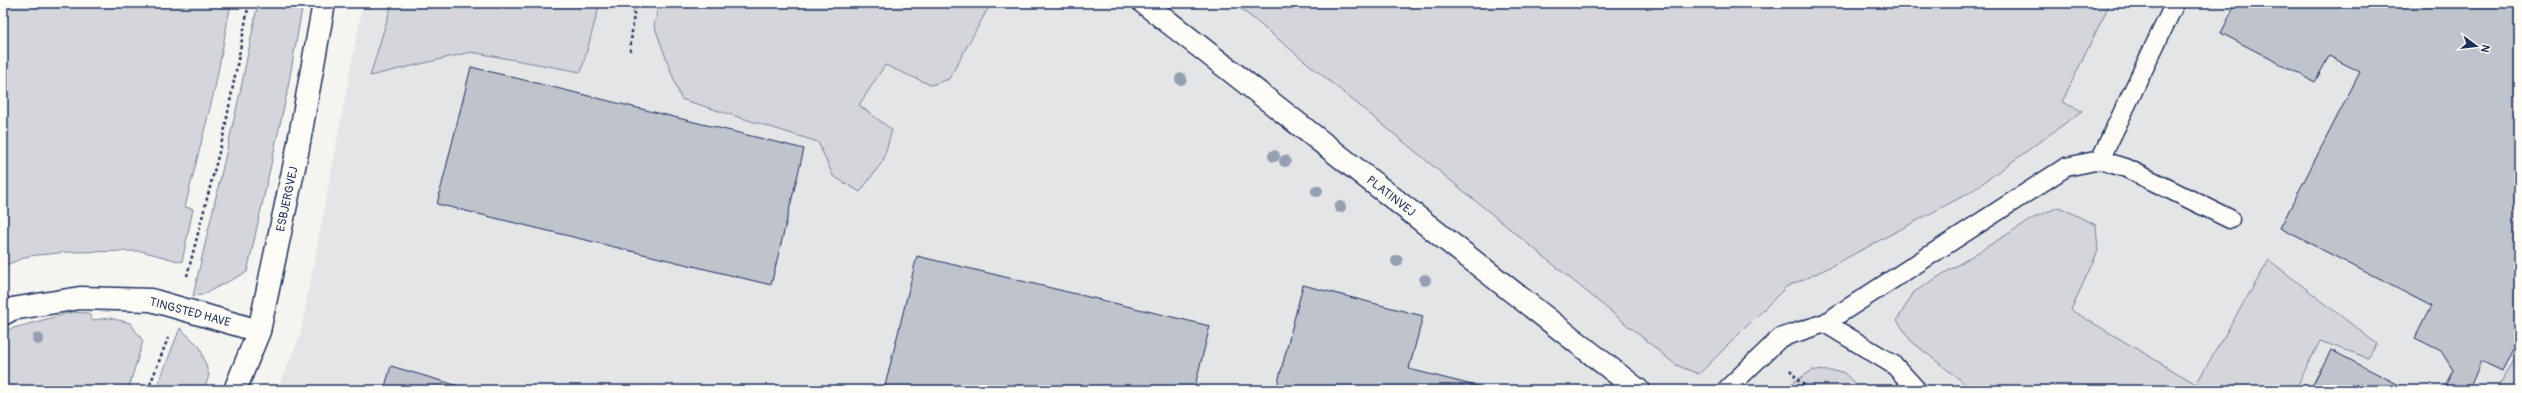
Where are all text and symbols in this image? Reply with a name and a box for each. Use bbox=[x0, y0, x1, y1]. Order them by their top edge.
north arrow bbox=[2456, 26, 2496, 66]
text: N bbox=[2478, 43, 2492, 54]
street label: ESBJERGVEJ bbox=[273, 165, 302, 233]
street label: PLATINVEJ bbox=[1363, 173, 1418, 220]
street label: TINGSTED HAVE bbox=[148, 294, 232, 331]

